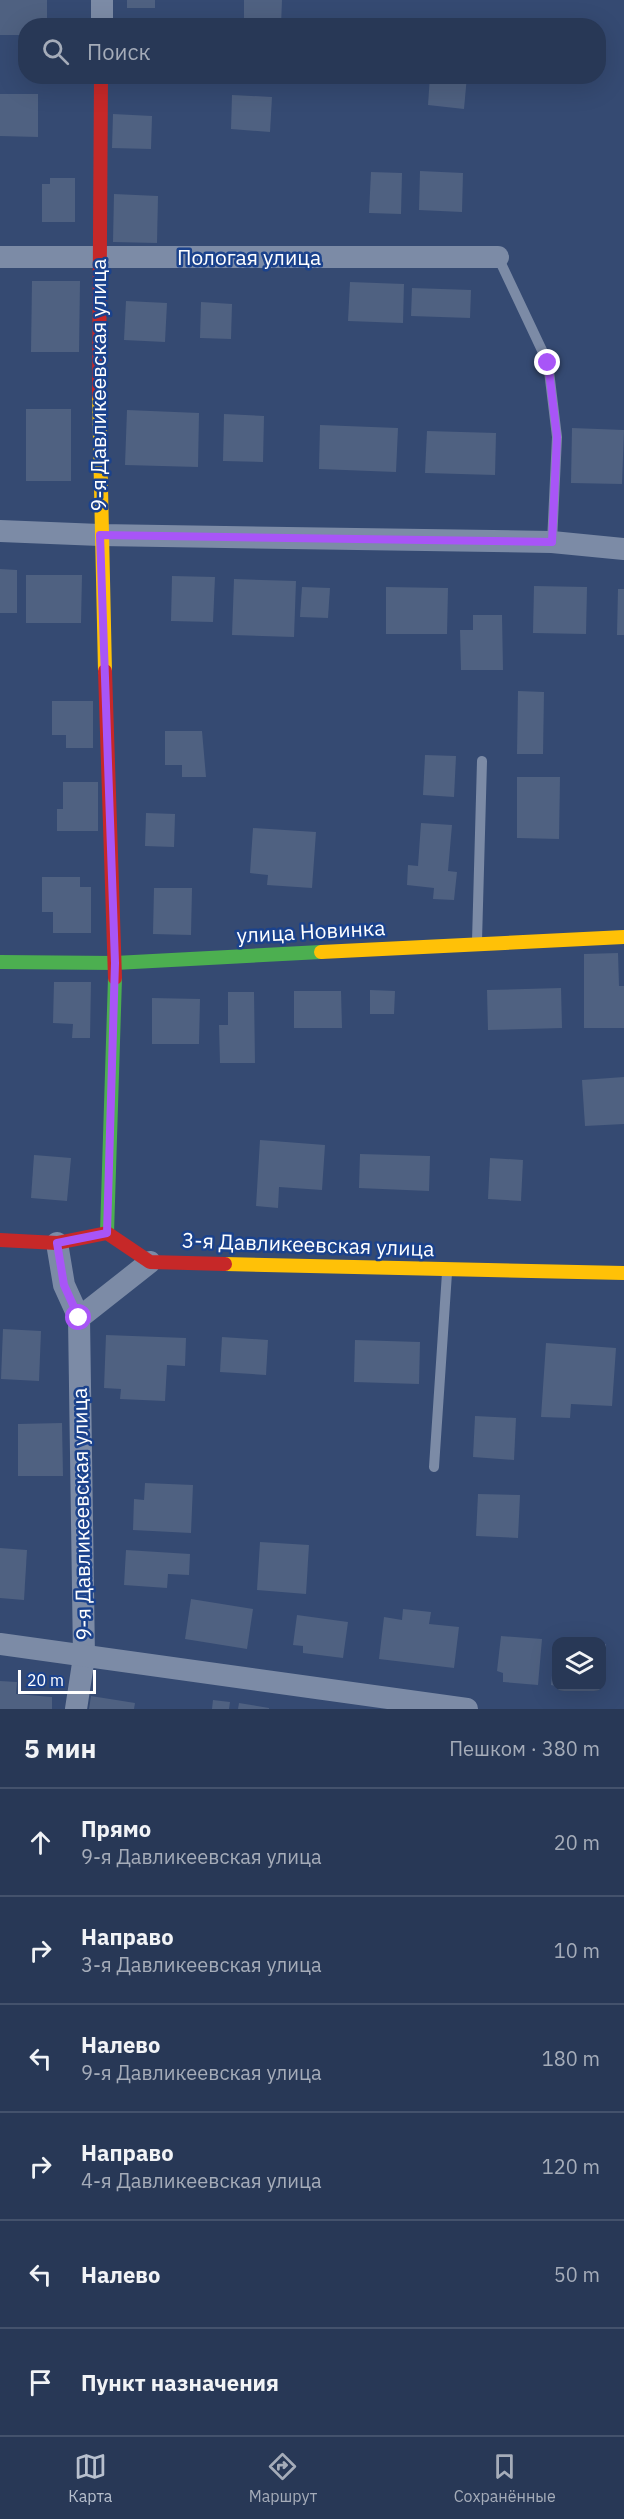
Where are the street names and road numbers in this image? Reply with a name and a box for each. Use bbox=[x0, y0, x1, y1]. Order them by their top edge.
street label: Пологая улица bbox=[177, 243, 321, 271]
street label: 9-я Давликеевская улица bbox=[84, 259, 112, 511]
street label: улица Новинка bbox=[236, 913, 386, 949]
street label: 3-я Давликеевская улица bbox=[181, 1226, 435, 1262]
street label: 9-я Давликеевская улица bbox=[65, 1387, 97, 1641]

